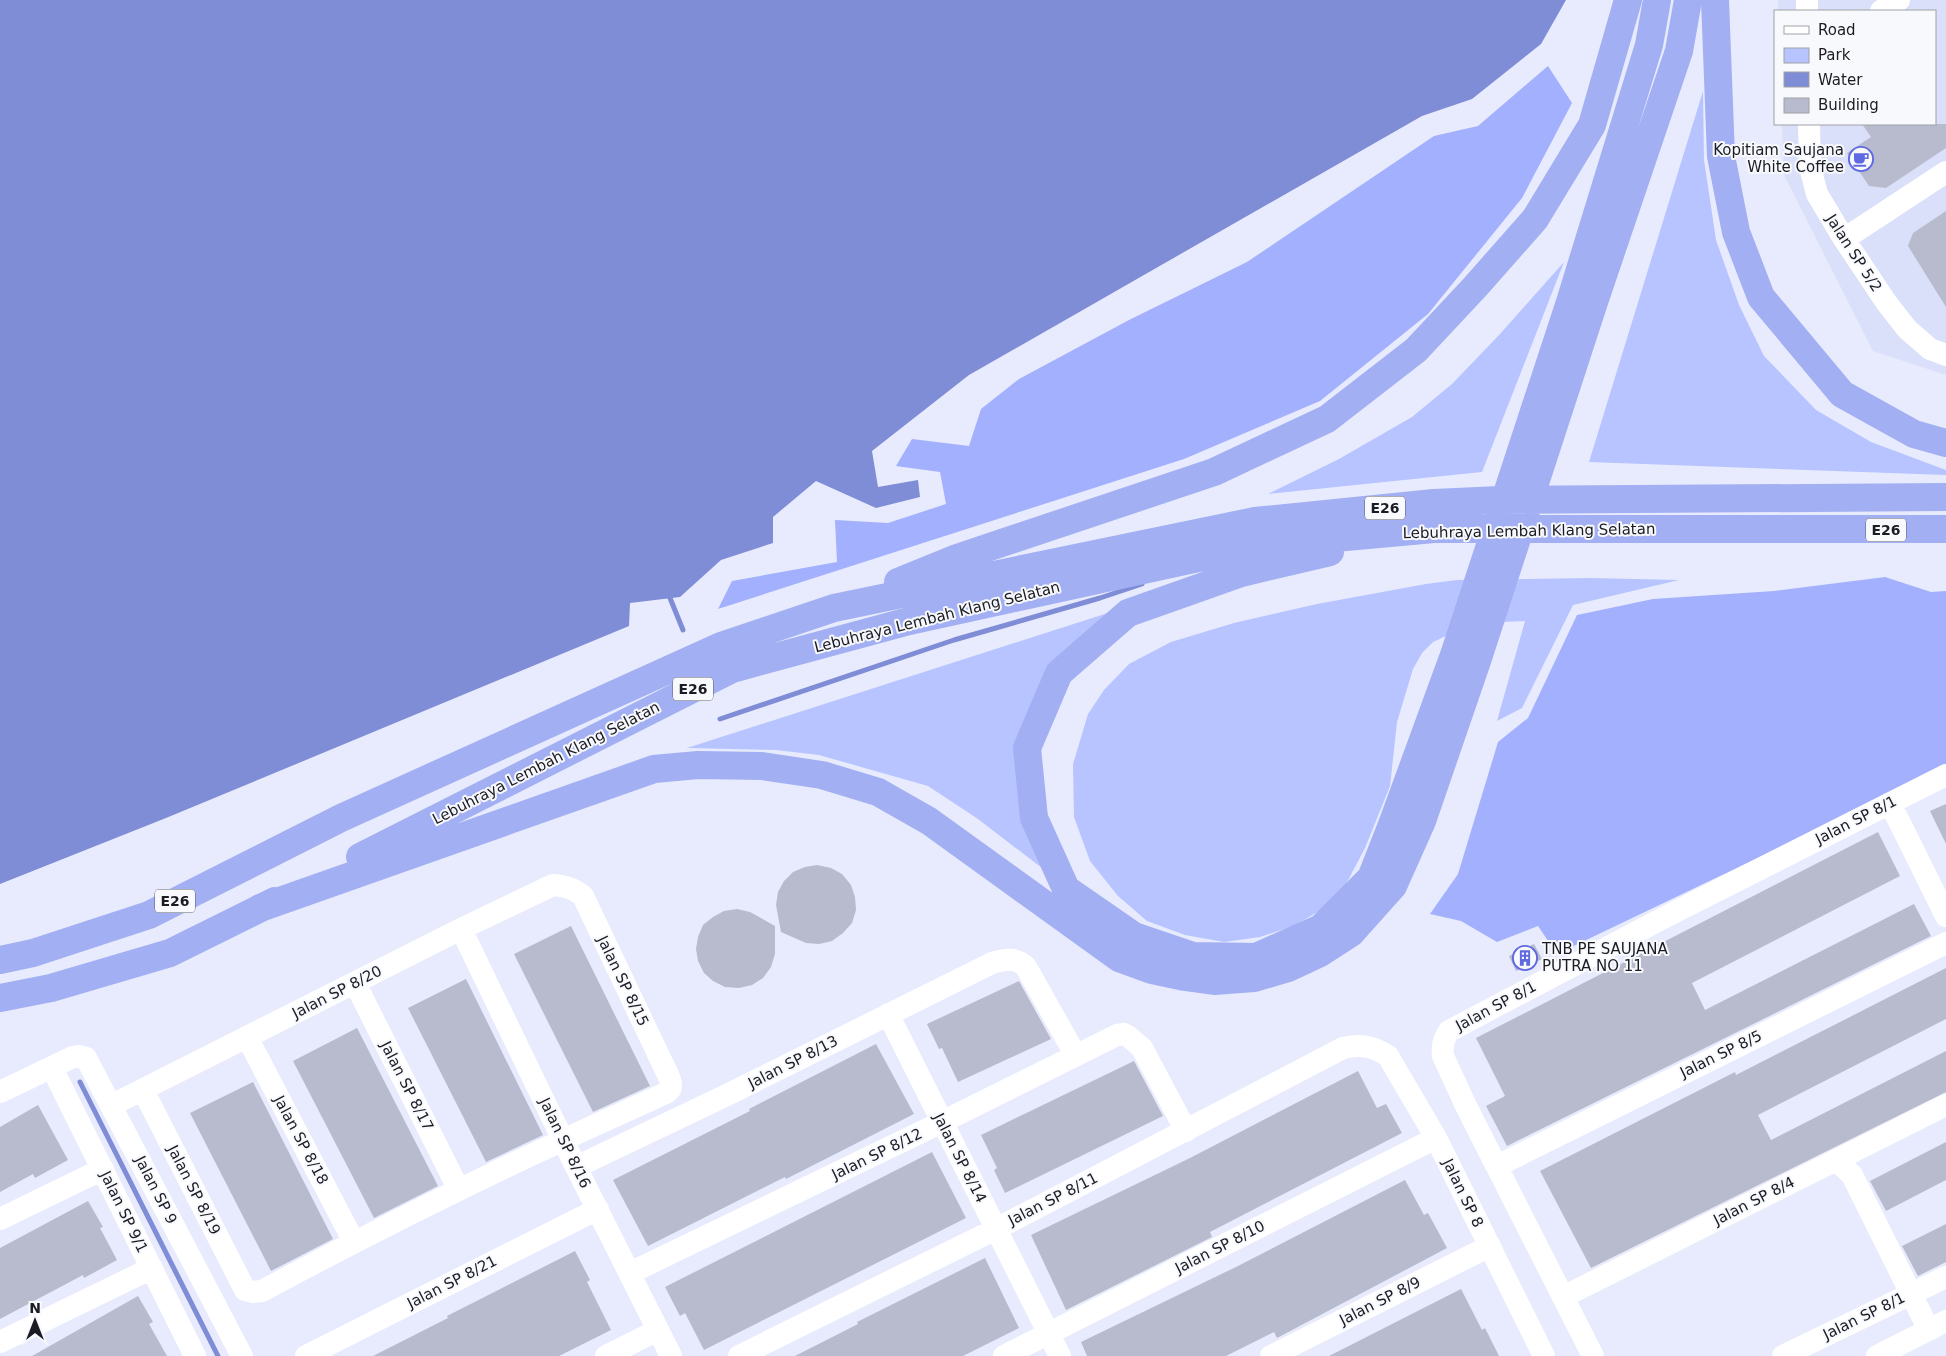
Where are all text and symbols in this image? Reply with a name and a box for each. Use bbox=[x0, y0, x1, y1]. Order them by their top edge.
legend bbox=[1774, 10, 1936, 125]
text: Road bbox=[1818, 21, 1856, 39]
text: Park bbox=[1818, 46, 1851, 64]
text: Water bbox=[1818, 71, 1863, 89]
text: Building bbox=[1818, 96, 1879, 114]
place label: Kopitiam Saujana White Coffee bbox=[1713, 141, 1844, 176]
cafe icon: Kopitiam Saujana White Coffee bbox=[1848, 146, 1874, 172]
street label: Jalan SP 5/2 bbox=[1822, 210, 1886, 295]
road number: E26 bbox=[1365, 496, 1405, 520]
road number: E26 bbox=[1866, 518, 1906, 542]
street label: Lebuhraya Lembah Klang Selatan bbox=[1403, 520, 1655, 542]
street label: Lebuhraya Lembah Klang Selatan bbox=[812, 578, 1062, 656]
road number: E26 bbox=[673, 678, 713, 701]
street label: Lebuhraya Lembah Klang Selatan bbox=[429, 698, 663, 828]
street label: Jalan SP 8/1 bbox=[1811, 792, 1900, 849]
road number: E26 bbox=[155, 889, 195, 912]
street label: Jalan SP 8/15 bbox=[593, 932, 653, 1029]
place label: TNB PE SAUJANA PUTRA NO 11 bbox=[1541, 940, 1668, 975]
building icon: TNB PE SAUJANA PUTRA NO 11 bbox=[1512, 945, 1538, 971]
street label: Jalan SP 8/20 bbox=[288, 962, 385, 1023]
street label: Jalan SP 8/1 bbox=[1452, 977, 1539, 1035]
street label: Jalan SP 8/5 bbox=[1676, 1026, 1765, 1082]
street label: Jalan SP 8/13 bbox=[744, 1032, 841, 1093]
street label: Jalan SP 8/17 bbox=[376, 1037, 437, 1134]
street label: Jalan SP 8/18 bbox=[270, 1092, 332, 1188]
street label: Jalan SP 8/16 bbox=[535, 1094, 595, 1191]
street label: Jalan SP 8/14 bbox=[929, 1109, 990, 1206]
street label: Jalan SP 8/12 bbox=[828, 1124, 925, 1184]
street label: Jalan SP 8/19 bbox=[163, 1141, 224, 1238]
street label: Jalan SP 9 bbox=[131, 1152, 181, 1227]
street label: Jalan SP 8 bbox=[1438, 1155, 1487, 1230]
street label: Jalan SP 9/1 bbox=[96, 1167, 152, 1256]
street label: Jalan SP 8/11 bbox=[1004, 1169, 1101, 1230]
street label: Jalan SP 8/4 bbox=[1709, 1173, 1798, 1230]
street label: Jalan SP 8/10 bbox=[1171, 1217, 1268, 1278]
street label: Jalan SP 8/21 bbox=[403, 1252, 500, 1313]
street label: Jalan SP 8/9 bbox=[1335, 1273, 1424, 1330]
street label: Jalan SP 8/1 bbox=[1819, 1288, 1908, 1344]
north arrow bbox=[10, 1296, 60, 1346]
text: N bbox=[29, 1300, 41, 1316]

